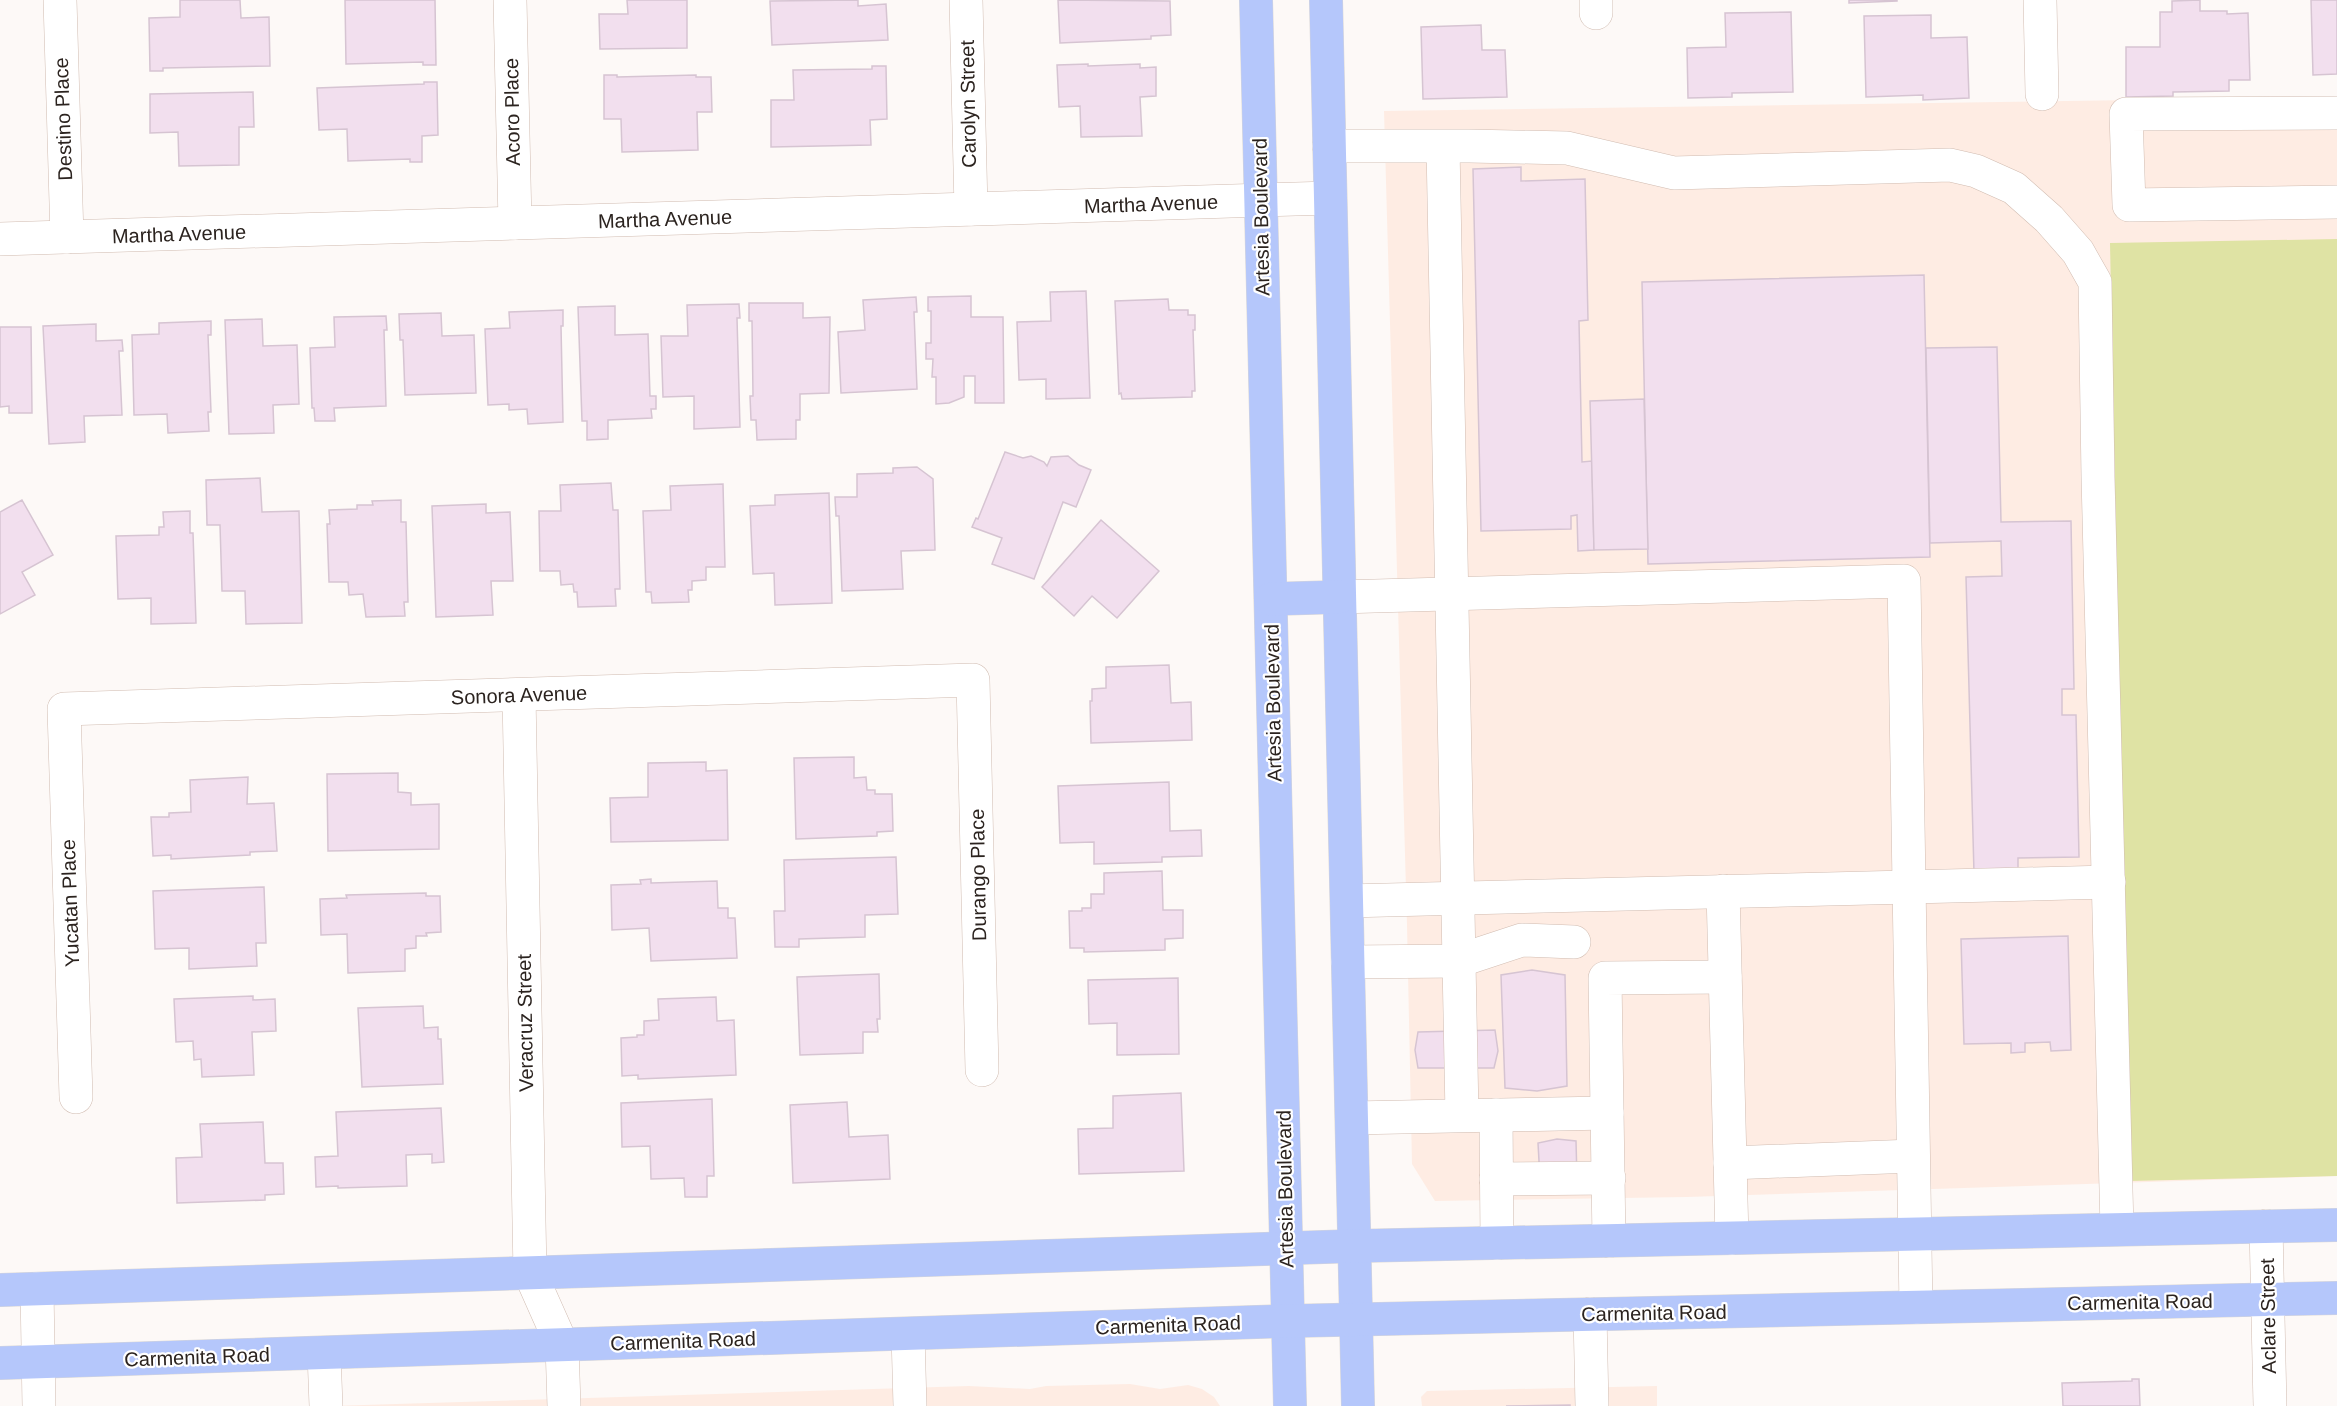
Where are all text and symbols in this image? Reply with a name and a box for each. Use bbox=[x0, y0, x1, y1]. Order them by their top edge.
street label: Carolyn Street bbox=[956, 39, 980, 168]
street label: Destino Place bbox=[50, 57, 76, 181]
street label: Acoro Place bbox=[500, 58, 524, 166]
street label: Artesia Boulevard bbox=[1249, 138, 1273, 296]
street label: Martha Avenue bbox=[1084, 191, 1218, 217]
street label: Martha Avenue bbox=[598, 206, 732, 232]
street label: Martha Avenue bbox=[112, 221, 246, 247]
street label: Artesia Boulevard bbox=[1261, 624, 1285, 782]
street label: Sonora Avenue bbox=[450, 682, 588, 708]
street label: Durango Place bbox=[966, 809, 990, 941]
street label: Yucatan Place bbox=[57, 839, 83, 967]
street label: Veracruz Street bbox=[513, 953, 537, 1092]
street label: Artesia Boulevard bbox=[1273, 1110, 1297, 1268]
street label: Aclare Street bbox=[2256, 1258, 2280, 1374]
street label: Carmenita Road bbox=[2067, 1290, 2213, 1314]
street label: Carmenita Road bbox=[1581, 1301, 1727, 1325]
street label: Carmenita Road bbox=[1095, 1311, 1241, 1339]
street label: Carmenita Road bbox=[610, 1327, 756, 1355]
street label: Carmenita Road bbox=[124, 1343, 270, 1371]

